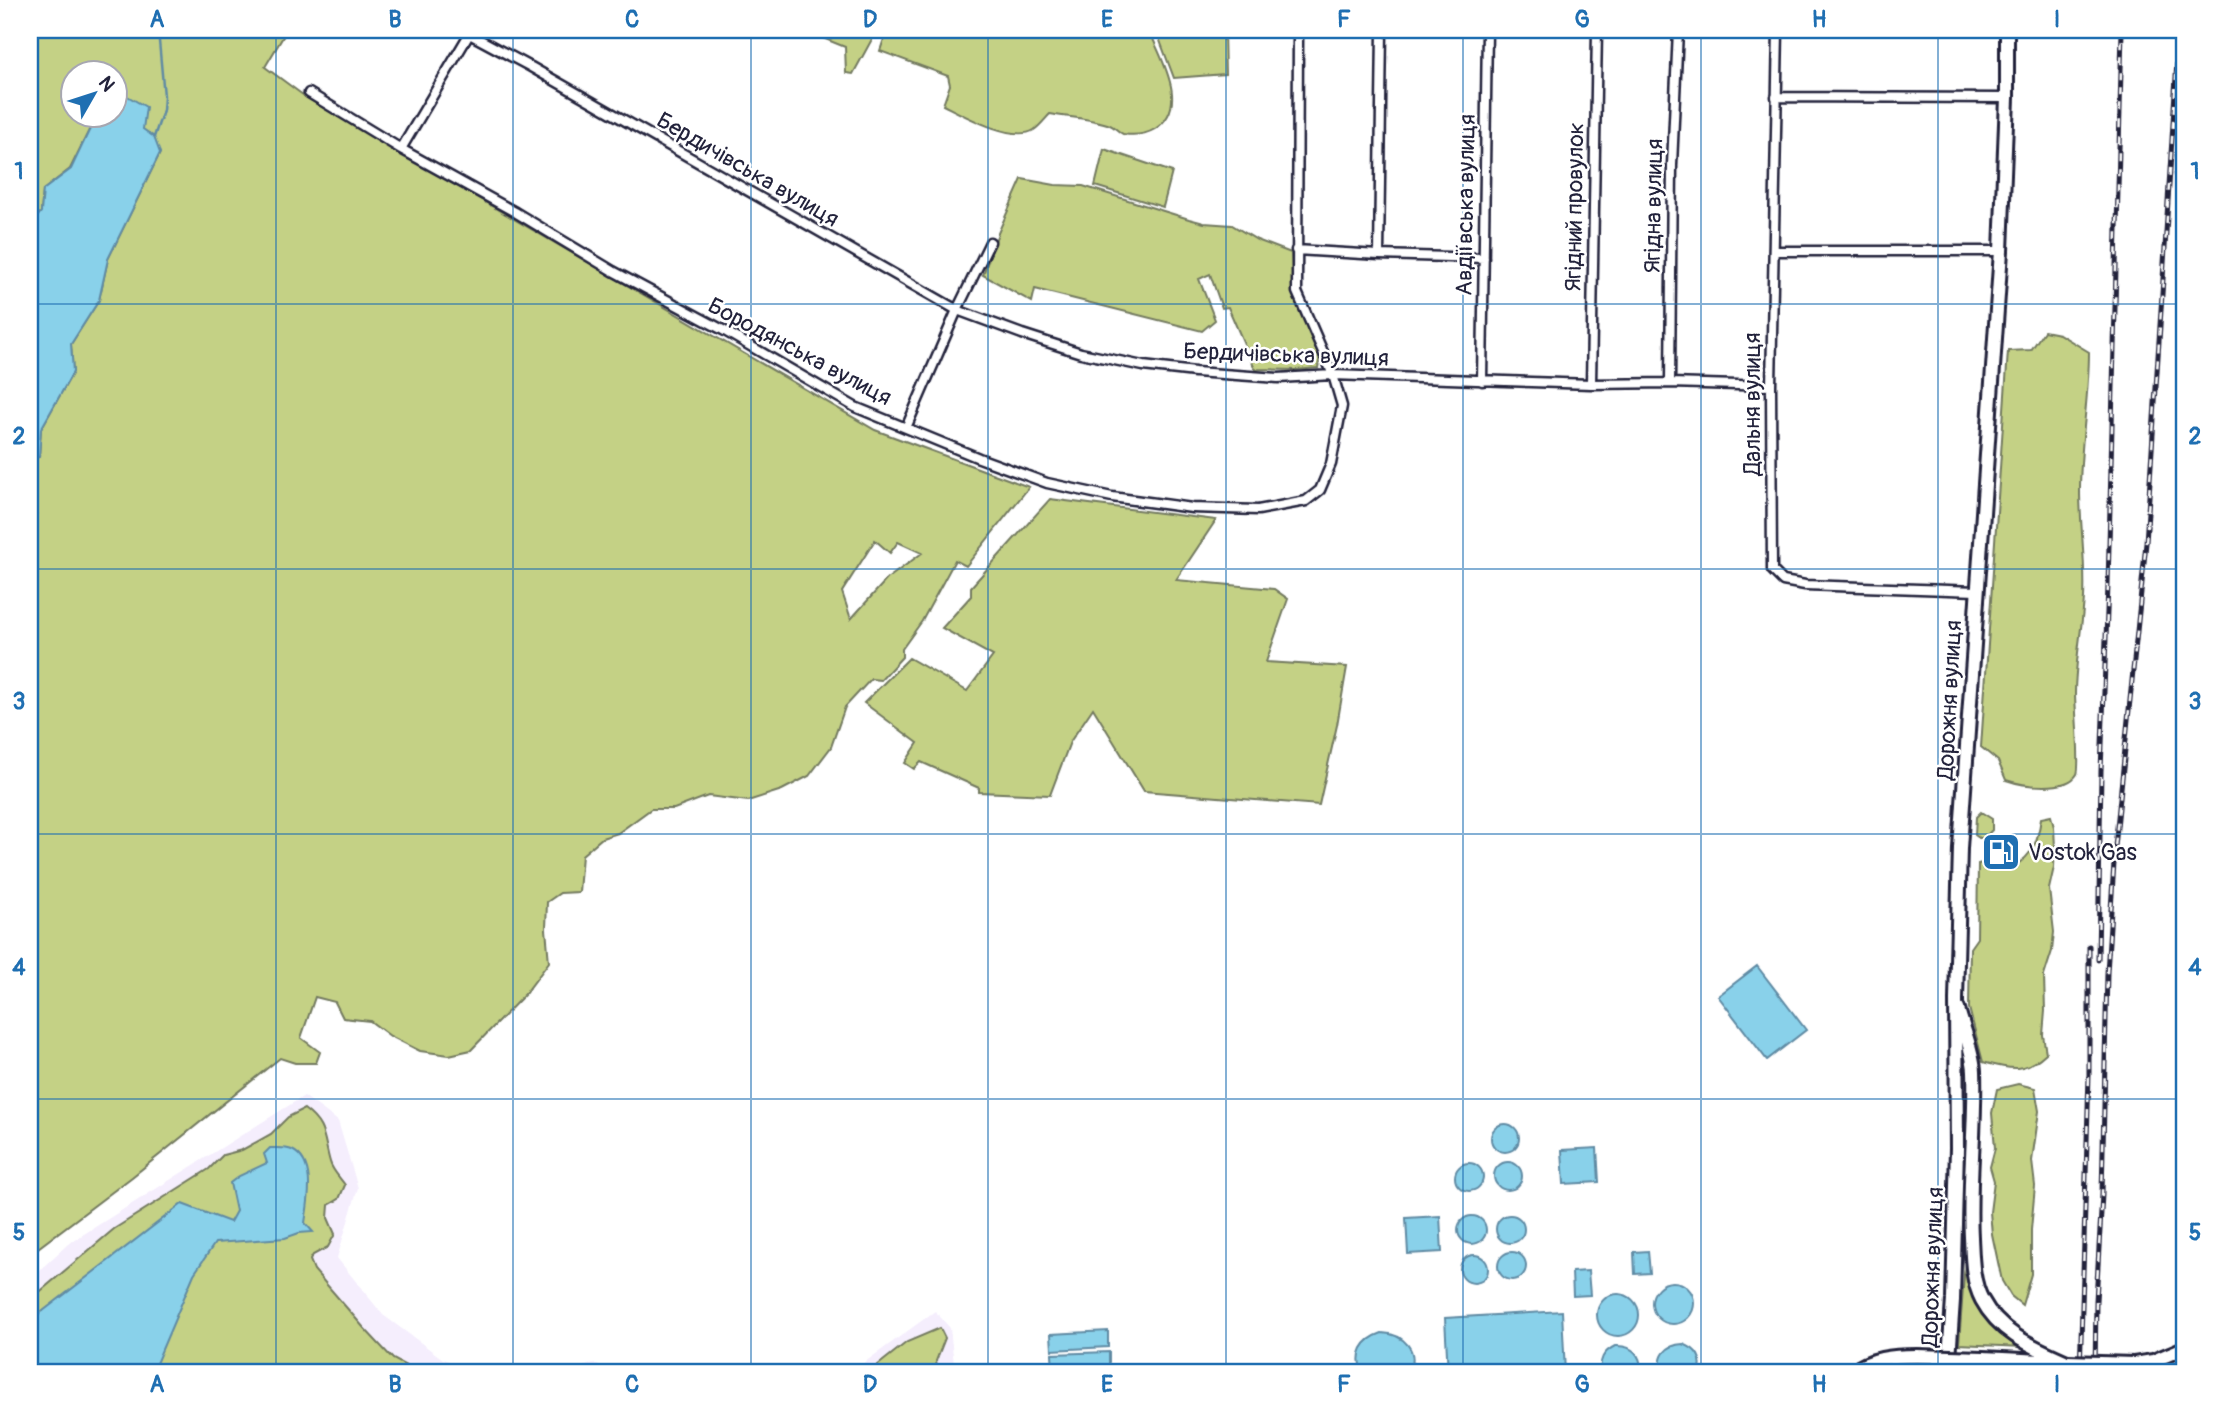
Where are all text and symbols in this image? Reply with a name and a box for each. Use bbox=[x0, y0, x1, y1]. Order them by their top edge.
text: A bbox=[150, 5, 165, 34]
text: B bbox=[388, 5, 402, 34]
text: C bbox=[625, 5, 639, 34]
text: D bbox=[863, 5, 877, 34]
text: E bbox=[1101, 5, 1113, 34]
text: F bbox=[1337, 5, 1351, 34]
text: G bbox=[1574, 5, 1590, 34]
text: H bbox=[1812, 5, 1826, 34]
text: I bbox=[2054, 5, 2060, 34]
north arrow bbox=[60, 60, 130, 130]
text: N bbox=[93, 71, 120, 97]
street label: Бердичівська вулиця bbox=[651, 105, 844, 233]
street label: Авдіївська вулиця bbox=[1449, 114, 1482, 296]
street label: Ягідний провулок bbox=[1559, 122, 1590, 292]
street label: Ягідна вулиця bbox=[1638, 138, 1669, 274]
text: 1 bbox=[15, 157, 24, 186]
text: 1 bbox=[2191, 157, 2200, 186]
street label: Бородянська вулиця bbox=[703, 291, 897, 412]
street label: Дальня вулиця bbox=[1738, 332, 1767, 477]
street label: Бердичівська вулиця bbox=[1183, 336, 1389, 373]
text: 2 bbox=[13, 422, 26, 451]
text: 2 bbox=[2189, 422, 2202, 451]
street label: Дорожня вулиця bbox=[1931, 619, 1968, 782]
text: 3 bbox=[13, 687, 25, 716]
text: 3 bbox=[2189, 687, 2201, 716]
fuel station icon: Vostok Gas bbox=[1980, 831, 2022, 873]
place label: Vostok Gas bbox=[2028, 838, 2137, 867]
text: 4 bbox=[12, 953, 26, 982]
text: 4 bbox=[2188, 953, 2202, 982]
street label: Дорожня вулиця bbox=[1915, 1187, 1950, 1349]
text: 5 bbox=[13, 1218, 25, 1247]
text: 5 bbox=[2189, 1218, 2201, 1247]
text: A bbox=[150, 1370, 165, 1399]
text: B bbox=[388, 1370, 402, 1399]
text: C bbox=[625, 1370, 639, 1399]
text: D bbox=[863, 1370, 877, 1399]
text: E bbox=[1101, 1370, 1113, 1399]
text: F bbox=[1337, 1370, 1351, 1399]
text: G bbox=[1574, 1370, 1590, 1399]
text: H bbox=[1812, 1370, 1826, 1399]
text: I bbox=[2054, 1370, 2060, 1399]

